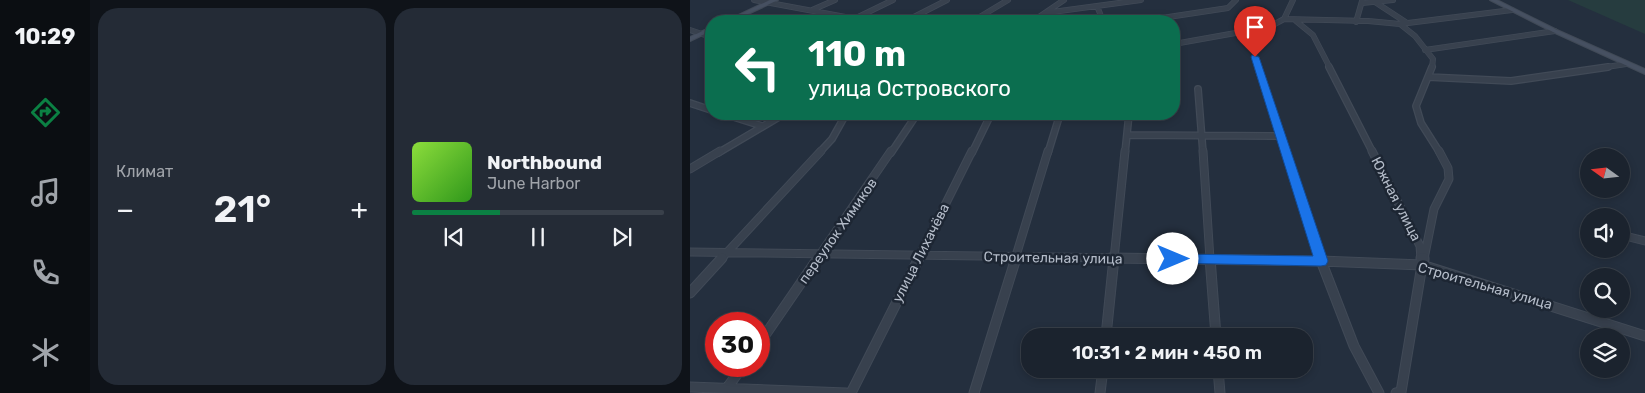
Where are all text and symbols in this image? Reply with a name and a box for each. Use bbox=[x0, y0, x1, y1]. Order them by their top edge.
pin bbox=[1234, 6, 1276, 57]
icon: arrive bbox=[1241, 13, 1269, 41]
text: 10:29 bbox=[15, 23, 75, 50]
text: 110 m bbox=[808, 33, 906, 75]
icon: left bbox=[725, 35, 790, 100]
text: улица Островского bbox=[808, 75, 1011, 102]
icon: directions bbox=[28, 95, 63, 130]
north arrow bbox=[1580, 148, 1630, 198]
map controls bbox=[1580, 148, 1630, 378]
text: Northbound bbox=[487, 151, 602, 174]
street label: Южная улица bbox=[1368, 154, 1424, 244]
text: Климат bbox=[116, 162, 173, 181]
text: June Harbor bbox=[487, 174, 580, 193]
icon: music bbox=[28, 175, 63, 210]
street label: переулок Химиков bbox=[795, 175, 881, 287]
text: 21° bbox=[214, 186, 271, 232]
text: − bbox=[116, 193, 134, 226]
text: + bbox=[351, 193, 368, 226]
street label: улица Лихачёва bbox=[889, 201, 953, 305]
button: sound bbox=[1580, 208, 1630, 258]
icon: previous bbox=[440, 223, 468, 251]
icon: pause bbox=[524, 223, 552, 251]
icon: next bbox=[608, 223, 636, 251]
position arrow bbox=[1146, 232, 1198, 284]
street label: Строительная улица bbox=[983, 248, 1123, 268]
icon: phone bbox=[28, 255, 63, 290]
street label: Строительная улица bbox=[1416, 259, 1554, 313]
button: search bbox=[1580, 268, 1630, 318]
speed limit sign: 30 bbox=[705, 312, 770, 377]
button: layers bbox=[1580, 328, 1630, 378]
icon: climate bbox=[28, 335, 63, 370]
text: 10:31 · 2 мин · 450 m bbox=[1072, 341, 1262, 364]

